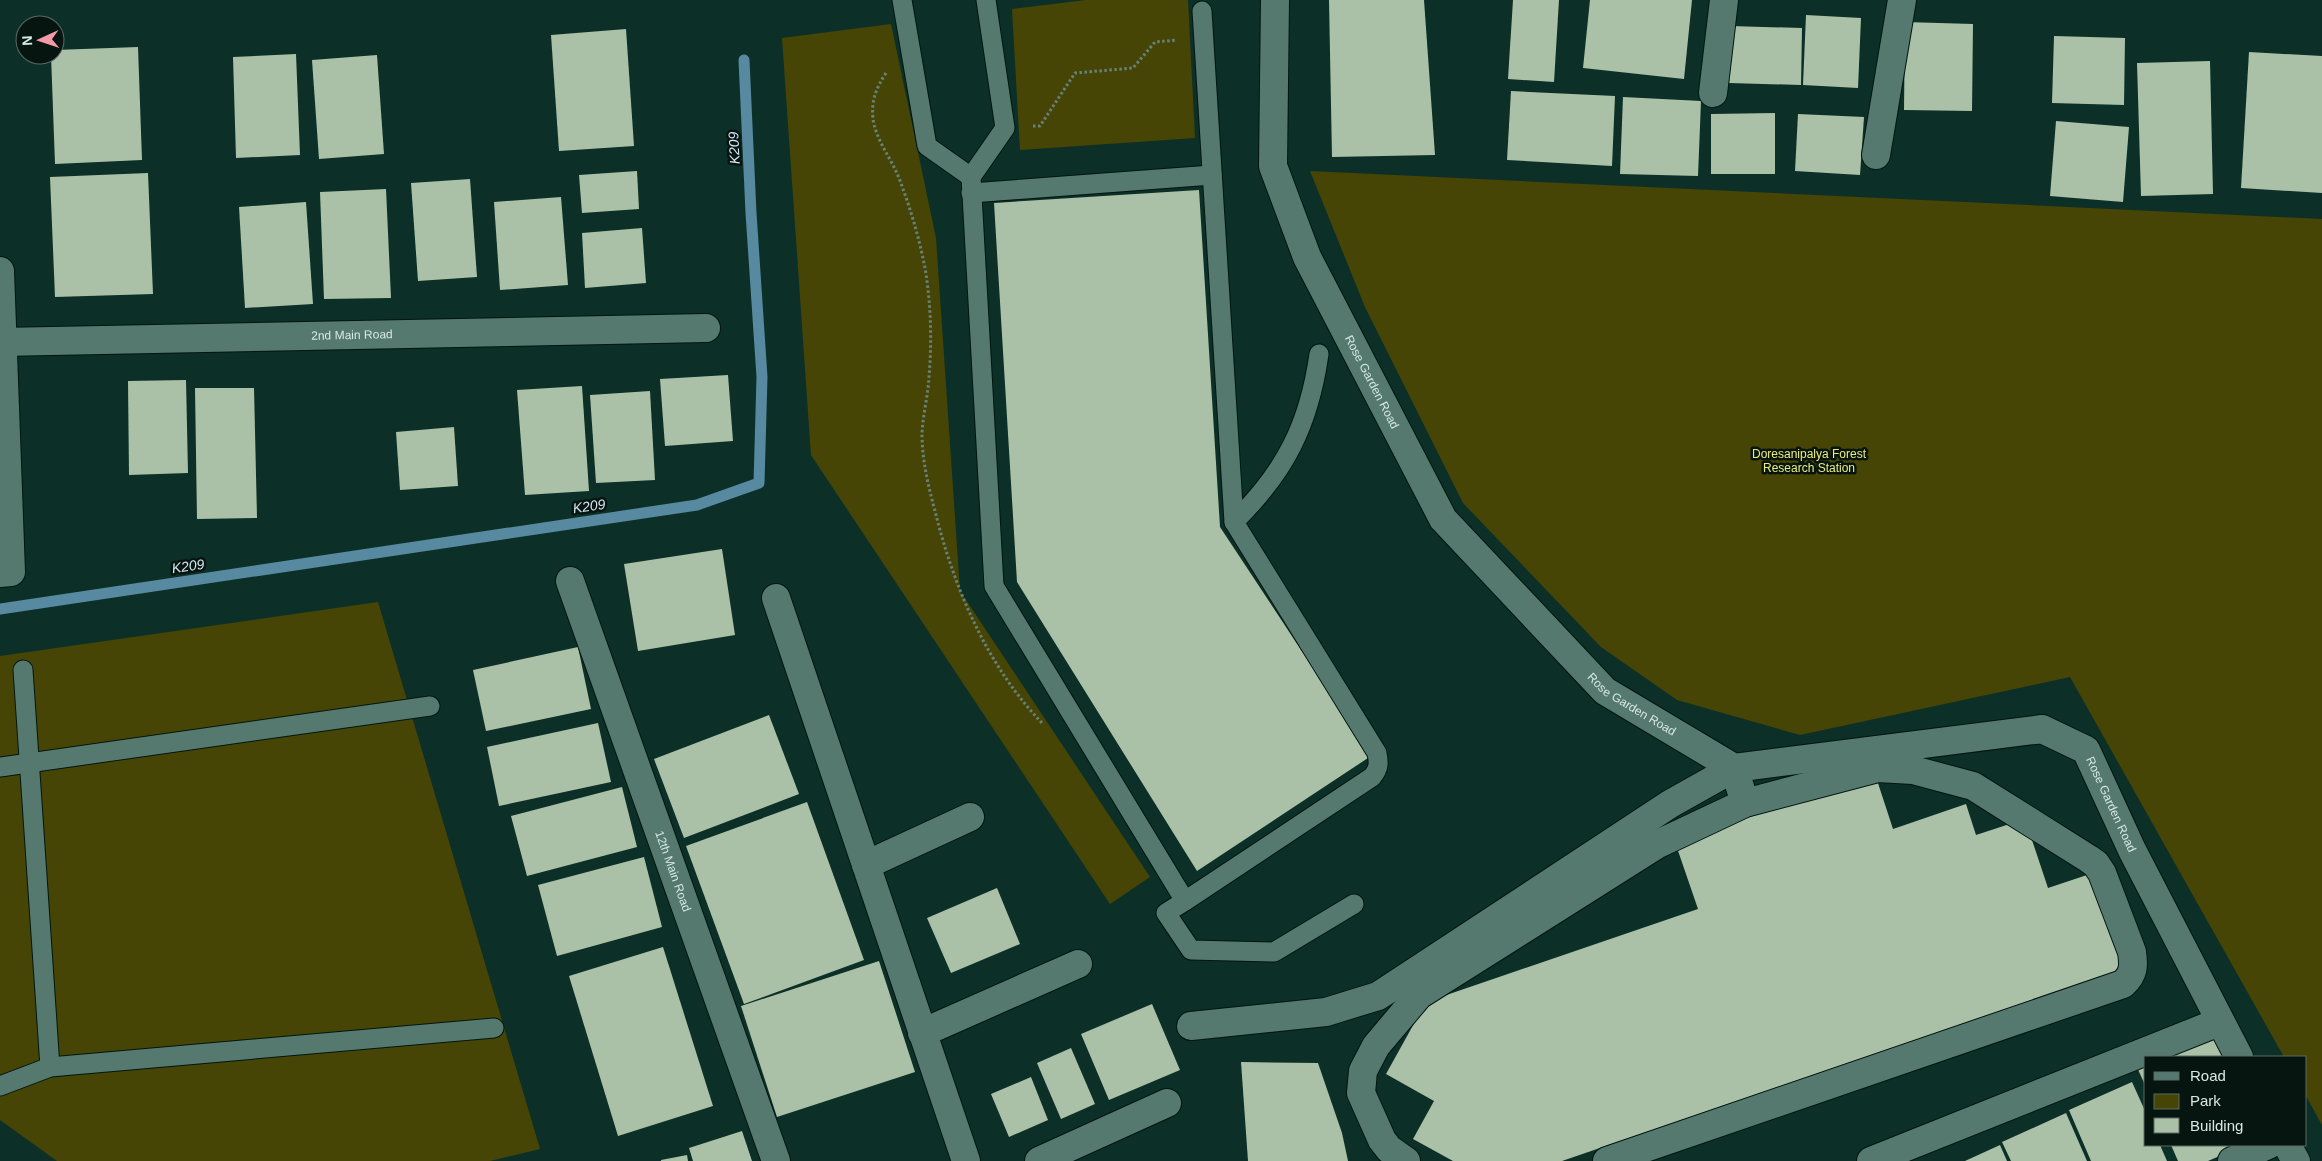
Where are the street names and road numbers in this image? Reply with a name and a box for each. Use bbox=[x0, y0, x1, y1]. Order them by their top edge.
street label: 2nd Main Road bbox=[311, 327, 393, 343]
street label: Rose Garden Road bbox=[1342, 333, 1402, 431]
street label: Rose Garden Road bbox=[1585, 670, 1678, 739]
street label: Rose Garden Road bbox=[2083, 754, 2139, 854]
street label: 12th Main Road bbox=[652, 829, 694, 914]

